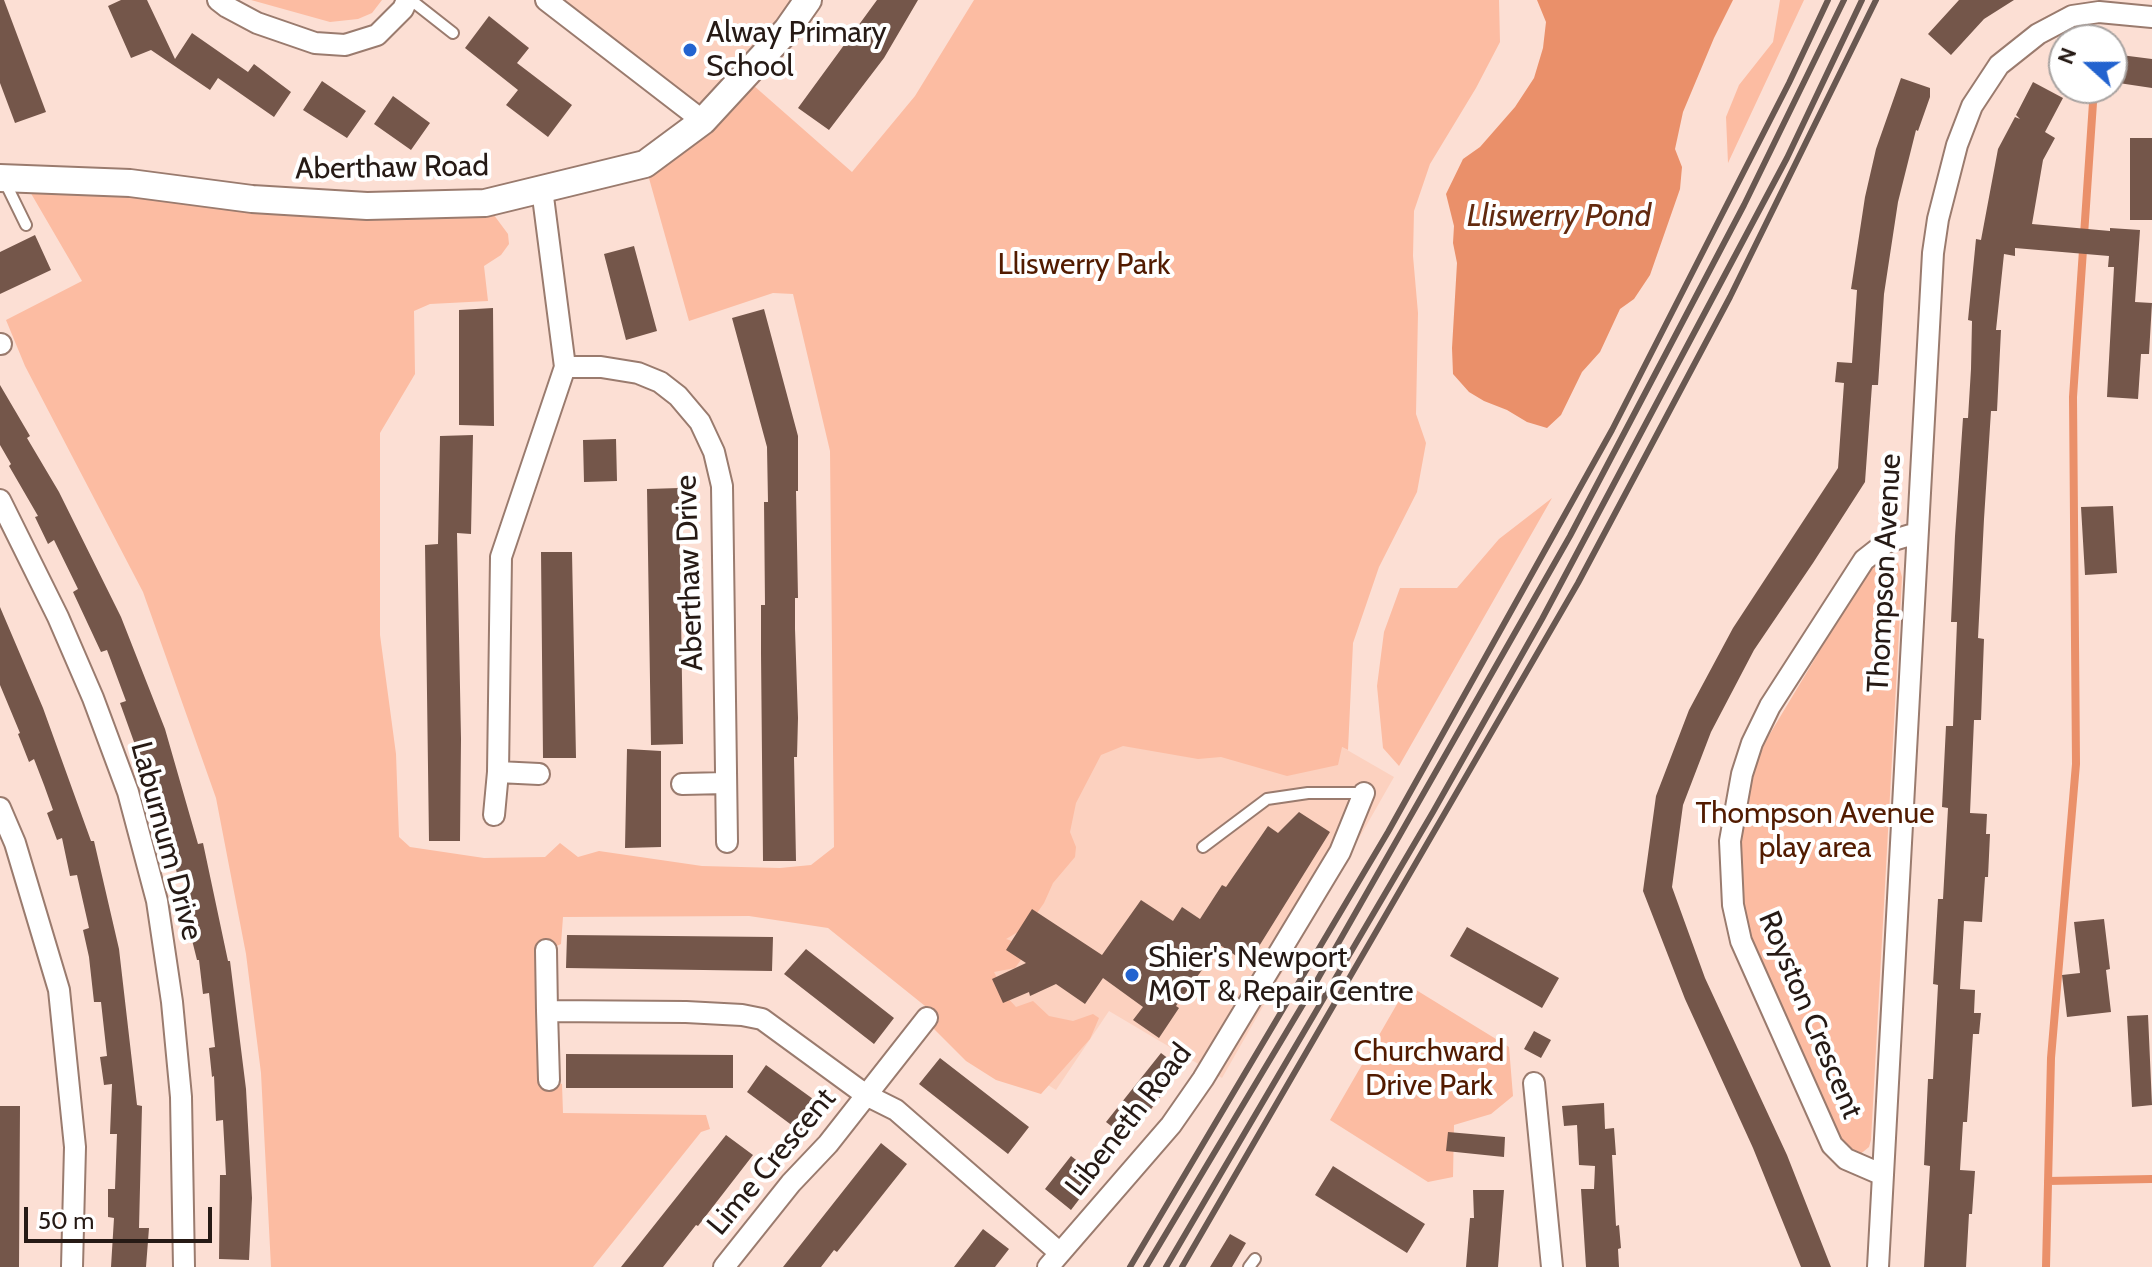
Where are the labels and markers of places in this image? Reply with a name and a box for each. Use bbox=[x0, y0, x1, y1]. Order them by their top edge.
place label: Alway Primary School bbox=[706, 15, 887, 86]
marker: Alway Primary School bbox=[681, 41, 699, 59]
place label: Shier's Newport MOT & Repair Centre bbox=[1148, 940, 1413, 1010]
marker: Shier's Newport MOT & Repair Centre bbox=[1123, 966, 1141, 984]

